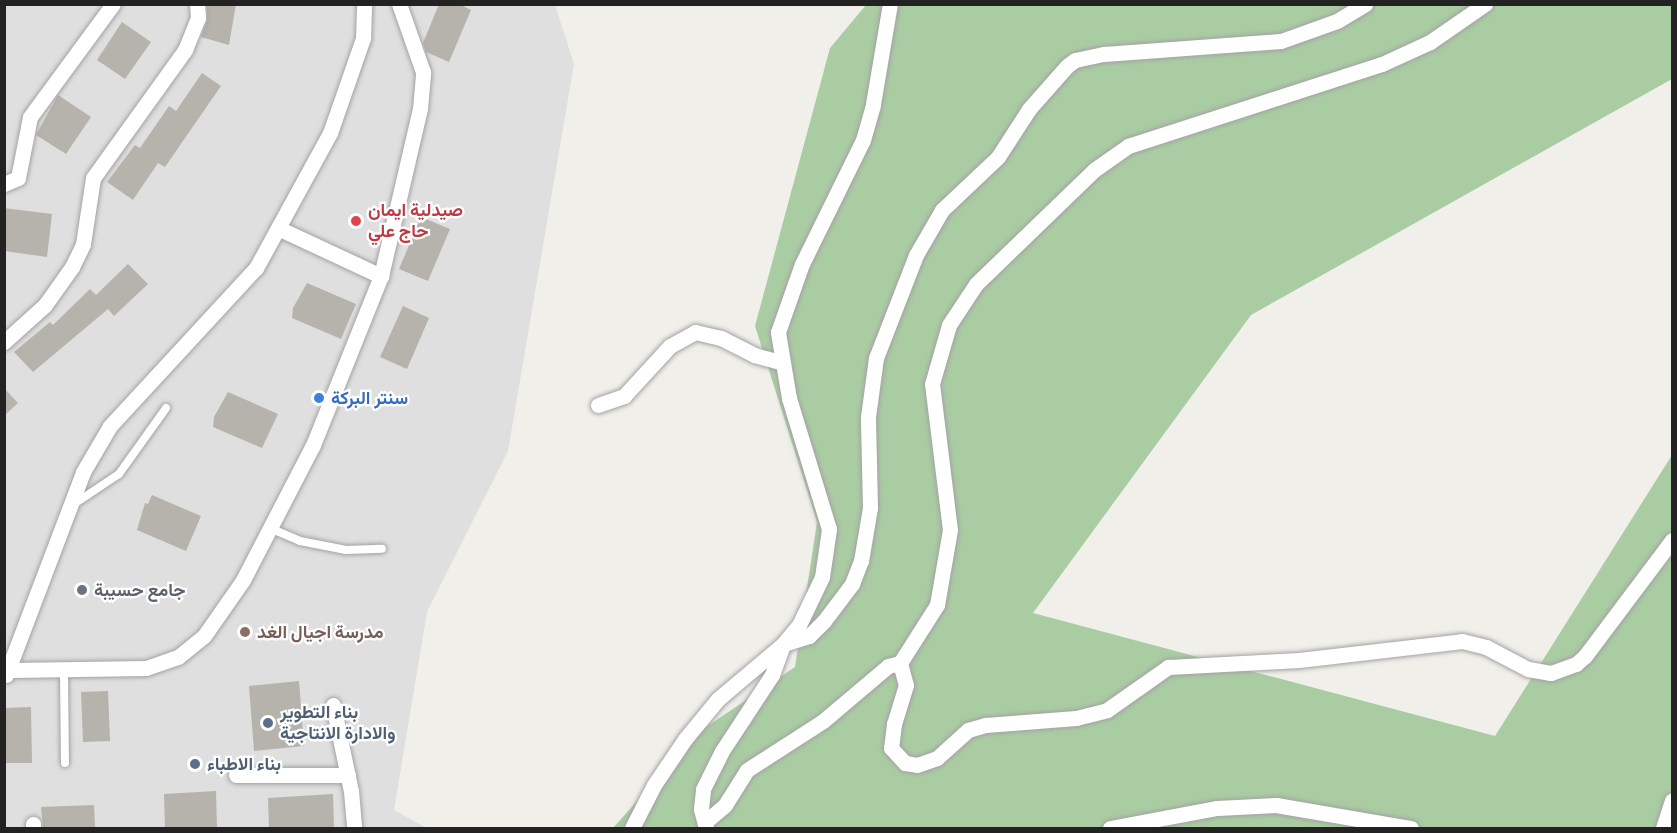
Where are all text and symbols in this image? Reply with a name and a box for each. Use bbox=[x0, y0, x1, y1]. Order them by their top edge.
place label: صيدلية ايمان حاج علي bbox=[368, 200, 463, 242]
marker: صيدلية ايمان حاج علي bbox=[349, 214, 363, 228]
place label: سنتر البركة bbox=[331, 387, 408, 409]
marker: سنتر البركة bbox=[312, 391, 326, 405]
place label: جامع حسيبة bbox=[94, 579, 185, 601]
marker: جامع حسيبة bbox=[75, 583, 89, 597]
place label: مدرسة اجيال الغد bbox=[257, 621, 383, 643]
marker: مدرسة اجيال الغد bbox=[238, 625, 252, 639]
place label: بناء التطوير والادارة الانتاجية bbox=[280, 702, 396, 744]
marker: بناء التطوير والادارة الانتاجية bbox=[261, 716, 275, 730]
place label: بناء الاطباء bbox=[207, 753, 281, 775]
marker: بناء الاطباء bbox=[188, 757, 202, 771]

